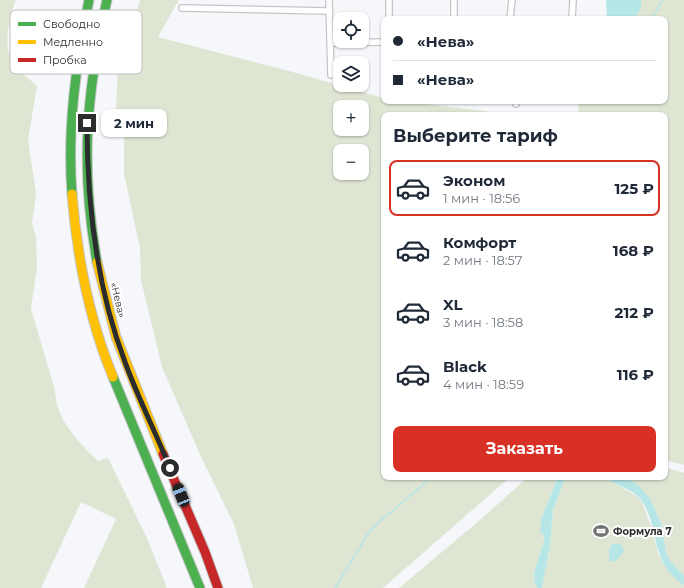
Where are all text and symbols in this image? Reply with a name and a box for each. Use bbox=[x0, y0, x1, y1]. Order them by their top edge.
legend bbox=[10, 10, 142, 74]
map controls bbox=[333, 12, 369, 180]
button: locate bbox=[333, 12, 369, 48]
text: Свободно bbox=[43, 17, 100, 31]
text: «Нева» bbox=[417, 32, 474, 51]
text: Медленно bbox=[43, 35, 103, 49]
text: Пробка bbox=[43, 53, 87, 67]
button: layers bbox=[333, 56, 369, 92]
text: «Нева» bbox=[417, 70, 474, 89]
button: + bbox=[333, 100, 369, 136]
callout: 2 мин bbox=[101, 109, 167, 137]
route end bbox=[78, 114, 96, 132]
text: 2 мин bbox=[114, 115, 154, 131]
text: Выберите тариф bbox=[393, 125, 558, 147]
button: − bbox=[333, 144, 369, 180]
icon: car bbox=[395, 170, 431, 206]
text: Эконом bbox=[443, 171, 505, 190]
text: 125 ₽ bbox=[614, 179, 654, 198]
text: 1 мин · 18:56 bbox=[443, 190, 520, 206]
icon: car bbox=[395, 232, 431, 268]
text: Комфорт bbox=[443, 233, 516, 252]
text: 168 ₽ bbox=[613, 241, 654, 260]
text: 2 мин · 18:57 bbox=[443, 252, 522, 268]
street label: «Нева» bbox=[107, 281, 129, 319]
icon: car bbox=[395, 294, 431, 330]
text: XL bbox=[443, 295, 462, 314]
text: 212 ₽ bbox=[615, 303, 654, 322]
text: 3 мин · 18:58 bbox=[443, 314, 523, 330]
icon: car bbox=[395, 356, 431, 392]
text: Black bbox=[443, 357, 487, 376]
text: 116 ₽ bbox=[617, 365, 654, 384]
text: 4 мин · 18:59 bbox=[443, 376, 524, 392]
button: Заказать bbox=[393, 426, 656, 472]
route start bbox=[161, 459, 179, 477]
car bbox=[171, 482, 191, 508]
sports icon: Формула 7 bbox=[592, 522, 610, 540]
place label: Формула 7 bbox=[613, 525, 672, 538]

